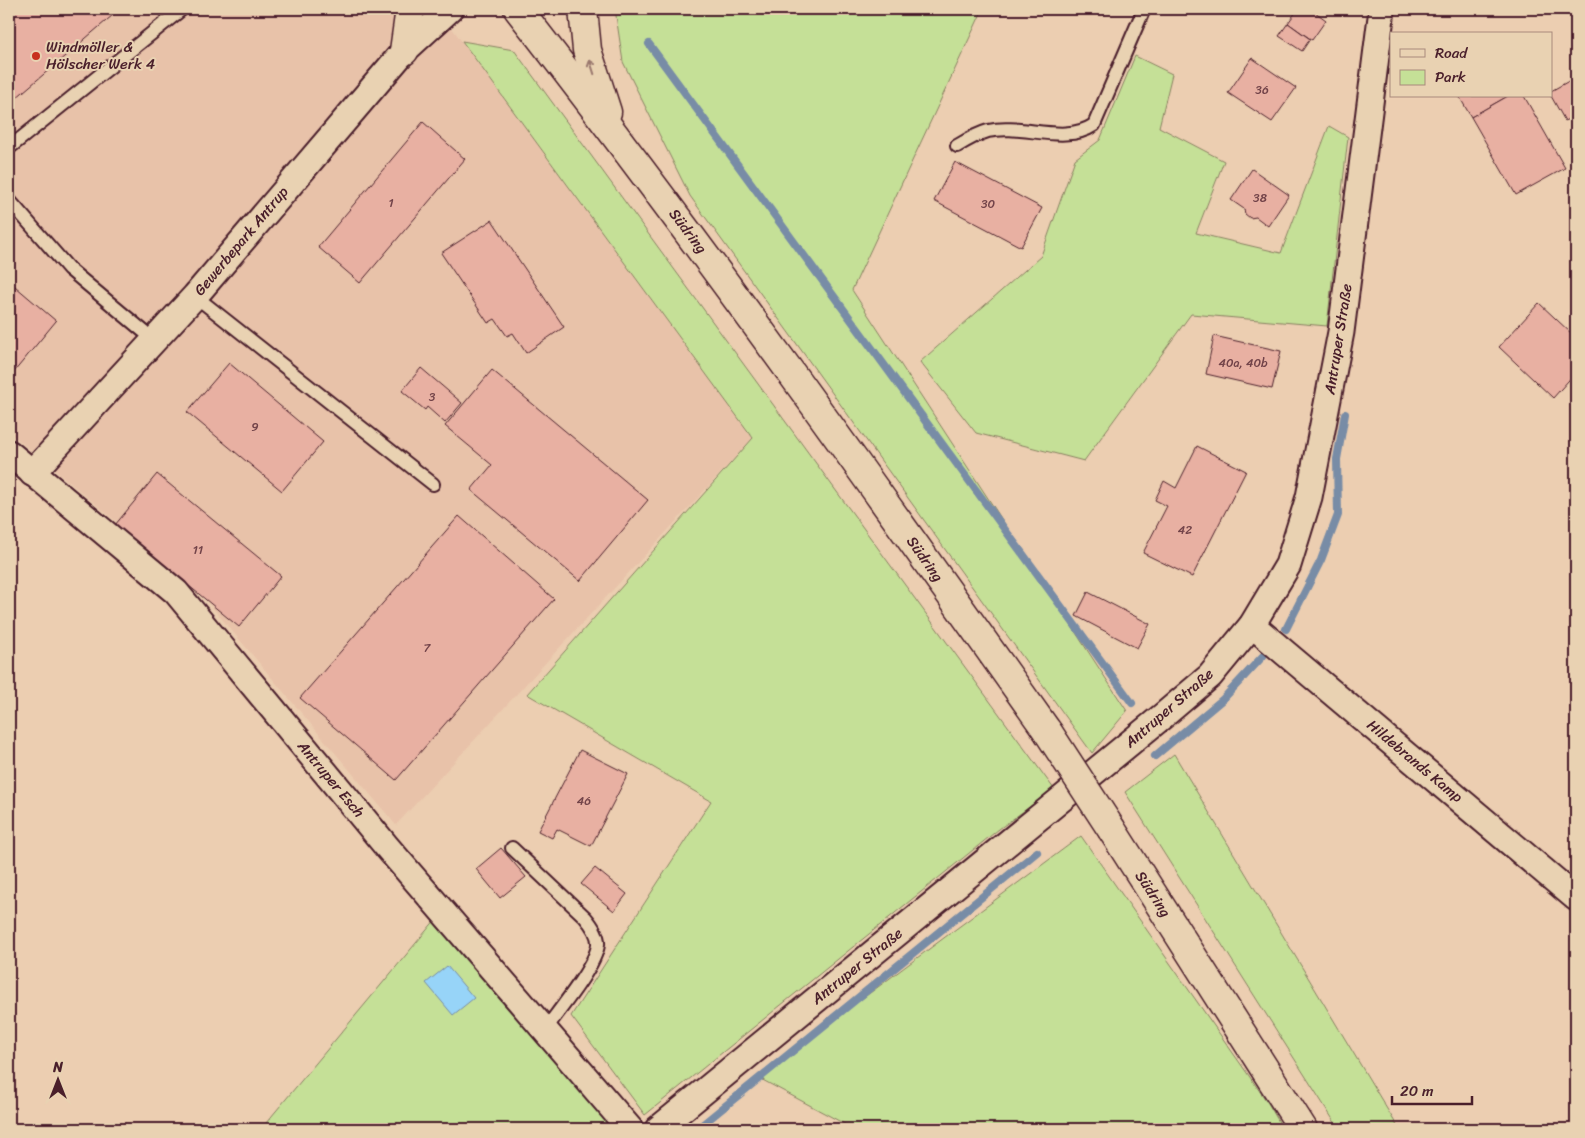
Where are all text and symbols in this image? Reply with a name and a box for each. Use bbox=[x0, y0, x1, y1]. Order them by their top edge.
legend bbox=[1390, 32, 1552, 98]
place label: Windmöller & Hölscher Werk 4 bbox=[46, 34, 155, 77]
text: Road bbox=[1435, 40, 1468, 66]
marker: Windmöller & Hölscher Werk 4 bbox=[30, 50, 42, 62]
one-way arrow bbox=[587, 59, 597, 75]
text: Park bbox=[1435, 64, 1466, 90]
house number: 36 bbox=[1255, 79, 1269, 101]
street label: Gewerbepark Antrup bbox=[187, 180, 295, 302]
house number: 38 bbox=[1253, 187, 1267, 209]
house number: 1 bbox=[388, 192, 394, 214]
house number: 30 bbox=[981, 193, 995, 215]
street label: Südring bbox=[662, 203, 714, 260]
street label: Antruper Straße bbox=[1316, 282, 1360, 397]
house number: 40a, 40b bbox=[1218, 352, 1268, 374]
house number: 3 bbox=[429, 386, 436, 408]
house number: 9 bbox=[251, 416, 259, 438]
house number: 42 bbox=[1178, 519, 1192, 541]
street label: Südring bbox=[900, 530, 951, 588]
house number: 11 bbox=[193, 539, 203, 561]
house number: 7 bbox=[424, 637, 432, 659]
street label: Antruper Straße bbox=[1118, 661, 1220, 755]
street label: Hildebrands Kamp bbox=[1361, 713, 1469, 809]
street label: Antruper Esch bbox=[290, 734, 371, 824]
house number: 46 bbox=[577, 790, 591, 812]
street label: Südring bbox=[1128, 865, 1178, 923]
street label: Antruper Straße bbox=[805, 921, 909, 1012]
text: N bbox=[52, 1055, 63, 1080]
north arrow bbox=[32, 1056, 82, 1106]
scale bar bbox=[1392, 1073, 1472, 1105]
text: 20 m bbox=[1400, 1078, 1434, 1104]

